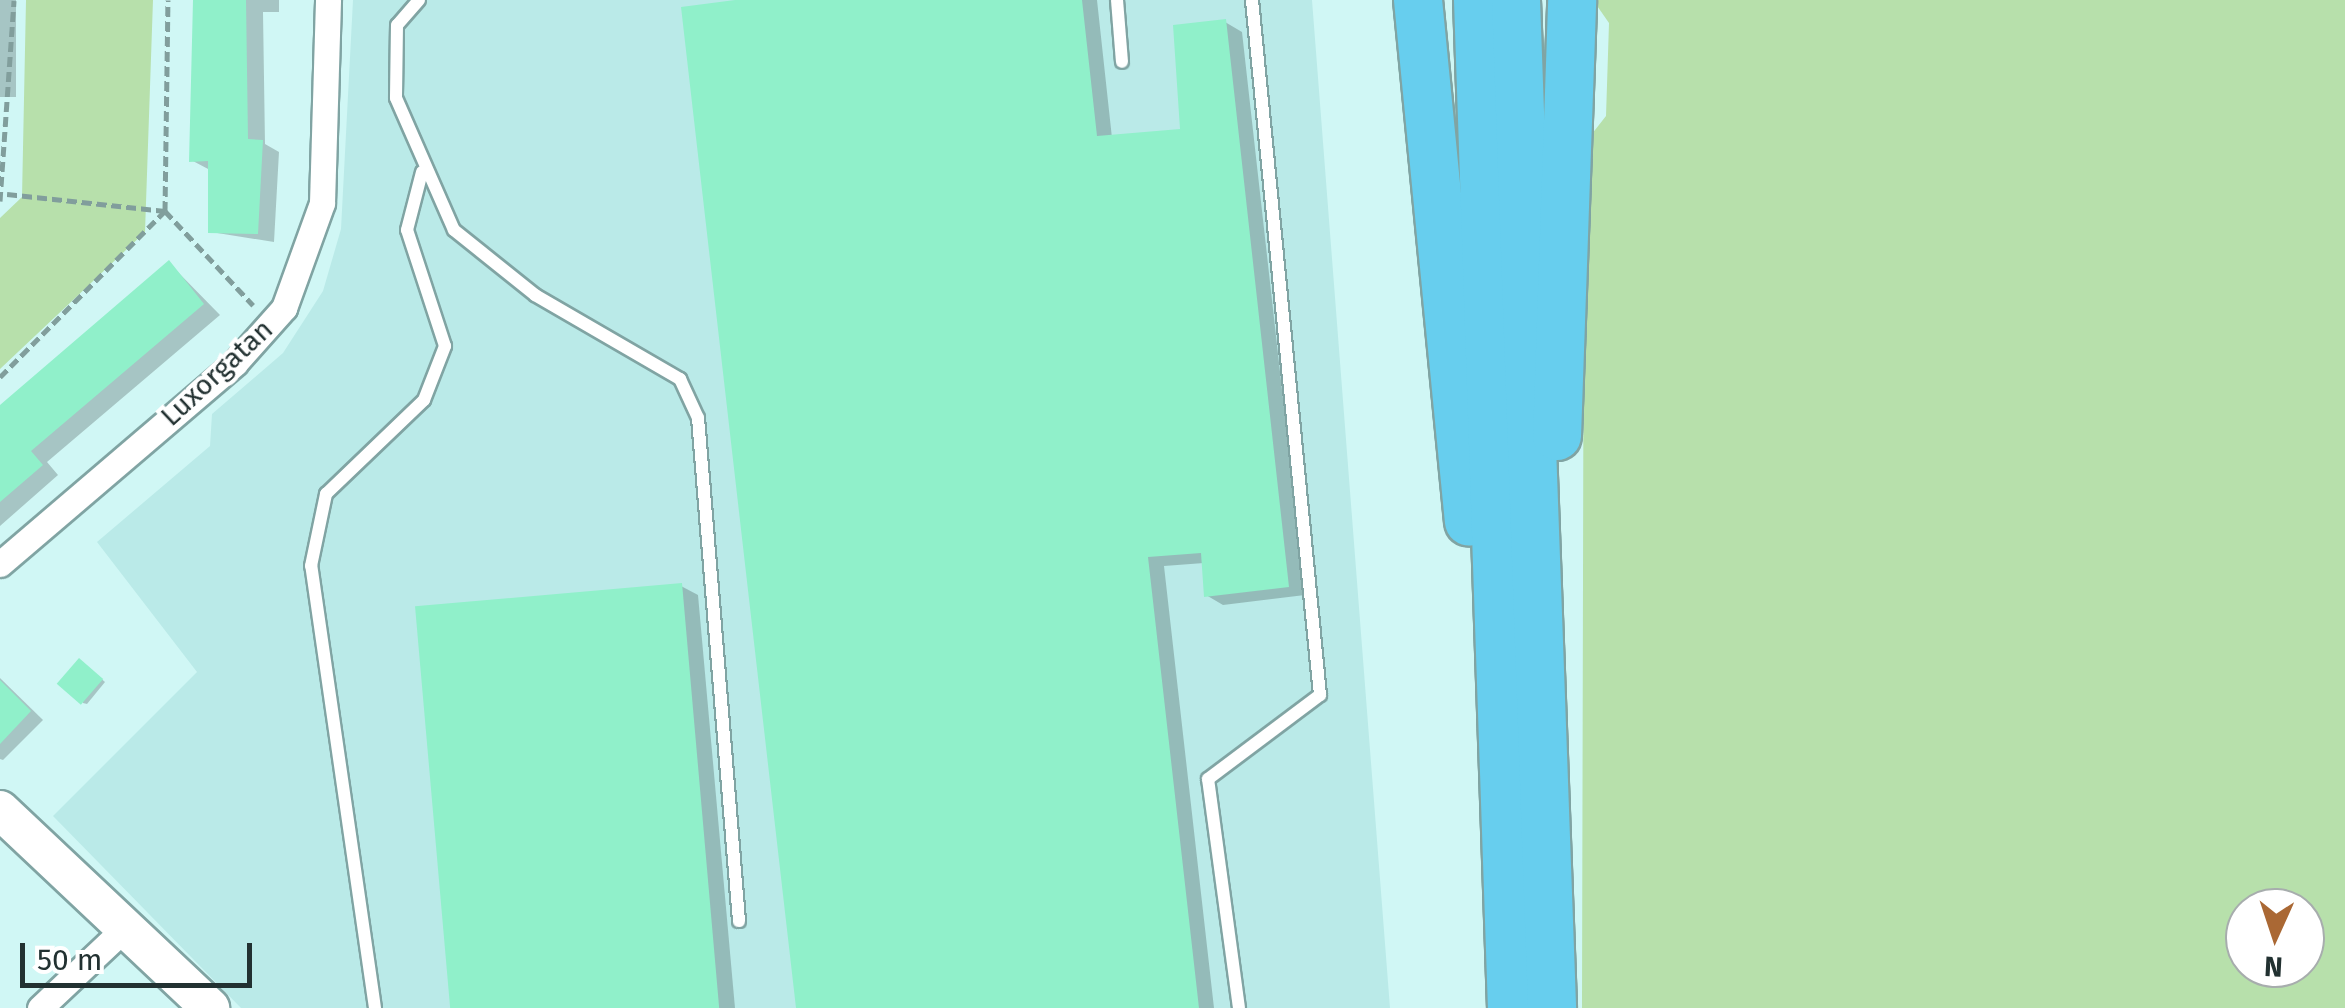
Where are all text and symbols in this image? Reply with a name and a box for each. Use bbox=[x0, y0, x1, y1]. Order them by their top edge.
street label: Luxorgatan bbox=[154, 313, 280, 433]
north arrow bbox=[2225, 888, 2325, 988]
scale bar bbox=[25, 923, 258, 985]
text: 50 m bbox=[37, 942, 102, 978]
text: N bbox=[2263, 949, 2284, 983]

